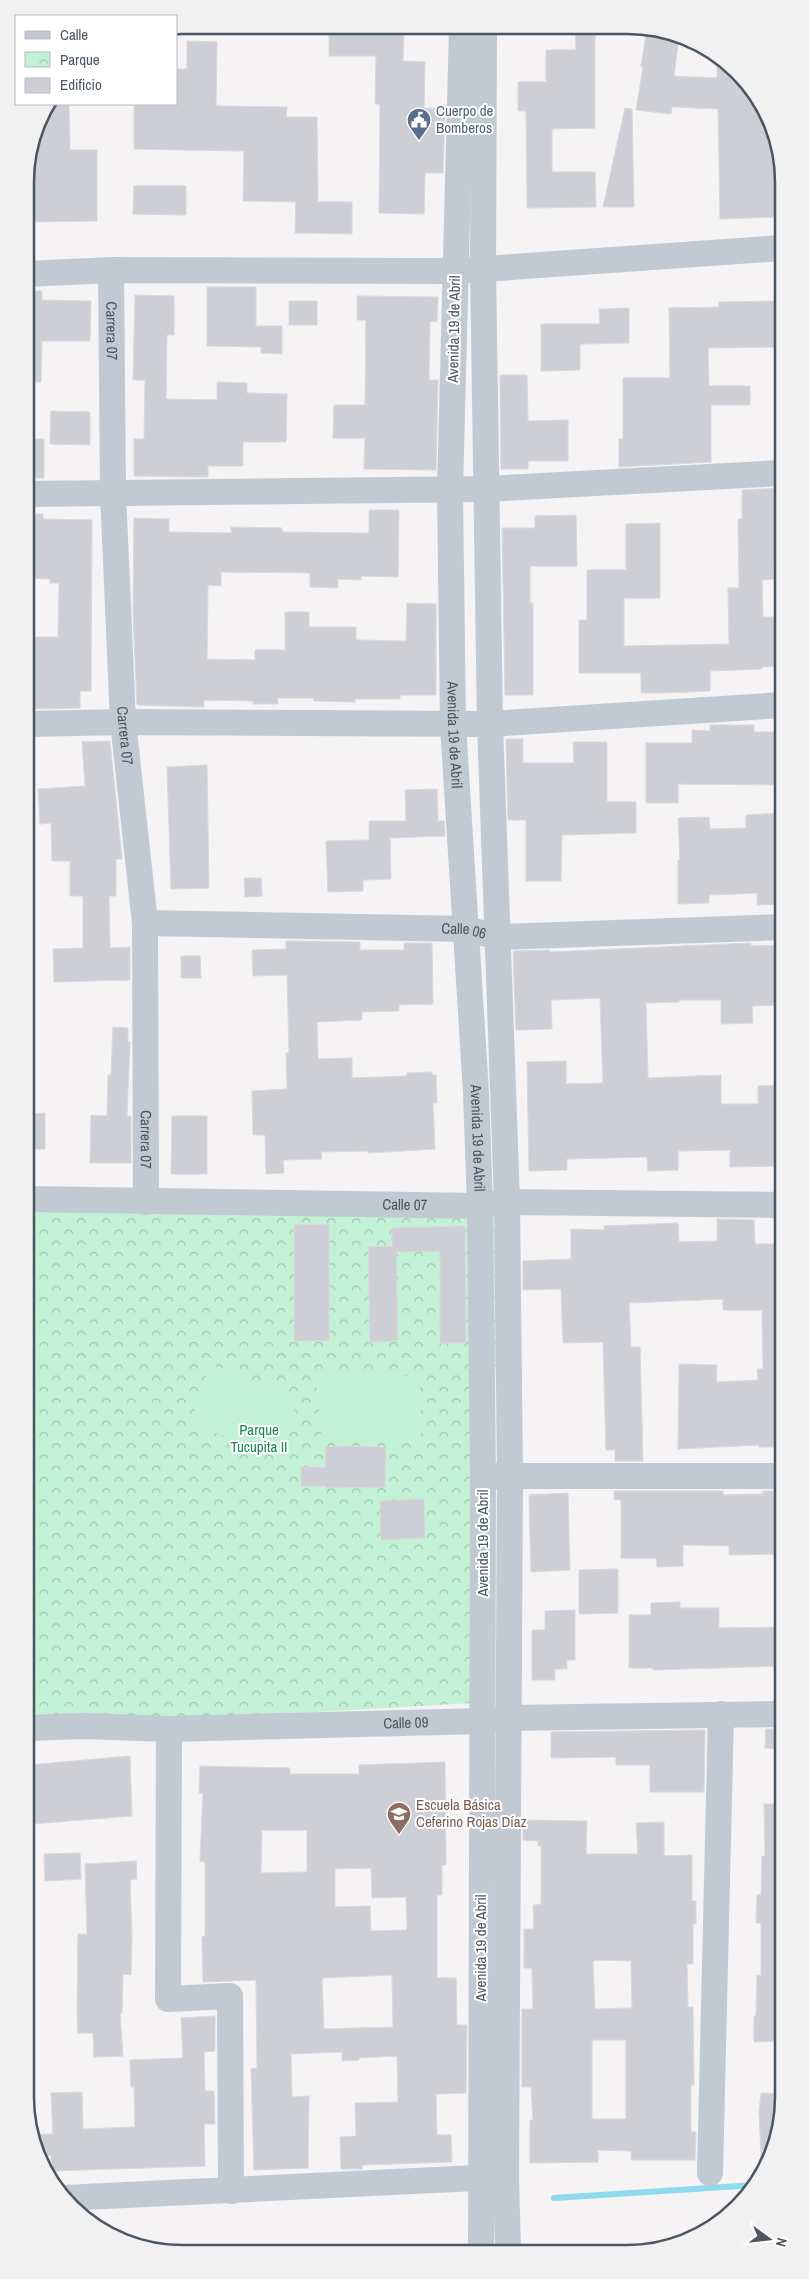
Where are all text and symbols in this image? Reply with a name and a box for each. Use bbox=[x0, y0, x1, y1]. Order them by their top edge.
legend bbox=[15, 15, 178, 105]
text: Calle bbox=[60, 24, 88, 45]
text: Parque bbox=[60, 49, 100, 70]
text: Edificio bbox=[60, 74, 102, 95]
place label: Cuerpo de Bomberos bbox=[436, 100, 494, 138]
public building icon: Cuerpo de Bomberos bbox=[406, 107, 432, 141]
street label: Avenida 19 de Abril bbox=[442, 275, 465, 384]
street label: Carrera 07 bbox=[101, 301, 123, 361]
street label: Avenida 19 de Abril bbox=[442, 680, 468, 789]
street label: Carrera 07 bbox=[112, 706, 139, 766]
street label: Calle 06 bbox=[441, 918, 489, 944]
street label: Avenida 19 de Abril bbox=[465, 1083, 490, 1192]
street label: Carrera 07 bbox=[136, 1110, 157, 1169]
street label: Calle 07 bbox=[382, 1193, 428, 1215]
park label: Parque Tucupita II bbox=[230, 1419, 288, 1457]
street label: Avenida 19 de Abril bbox=[472, 1489, 493, 1598]
street label: Calle 09 bbox=[383, 1711, 429, 1734]
place label: Escuela Básica Ceferino Rojas Díaz bbox=[416, 1794, 527, 1832]
school or university icon: Escuela Básica Ceferino Rojas Díaz bbox=[386, 1801, 412, 1835]
street label: Avenida 19 de Abril bbox=[470, 1894, 491, 2003]
north arrow bbox=[744, 2214, 794, 2264]
text: N bbox=[772, 2236, 791, 2249]

